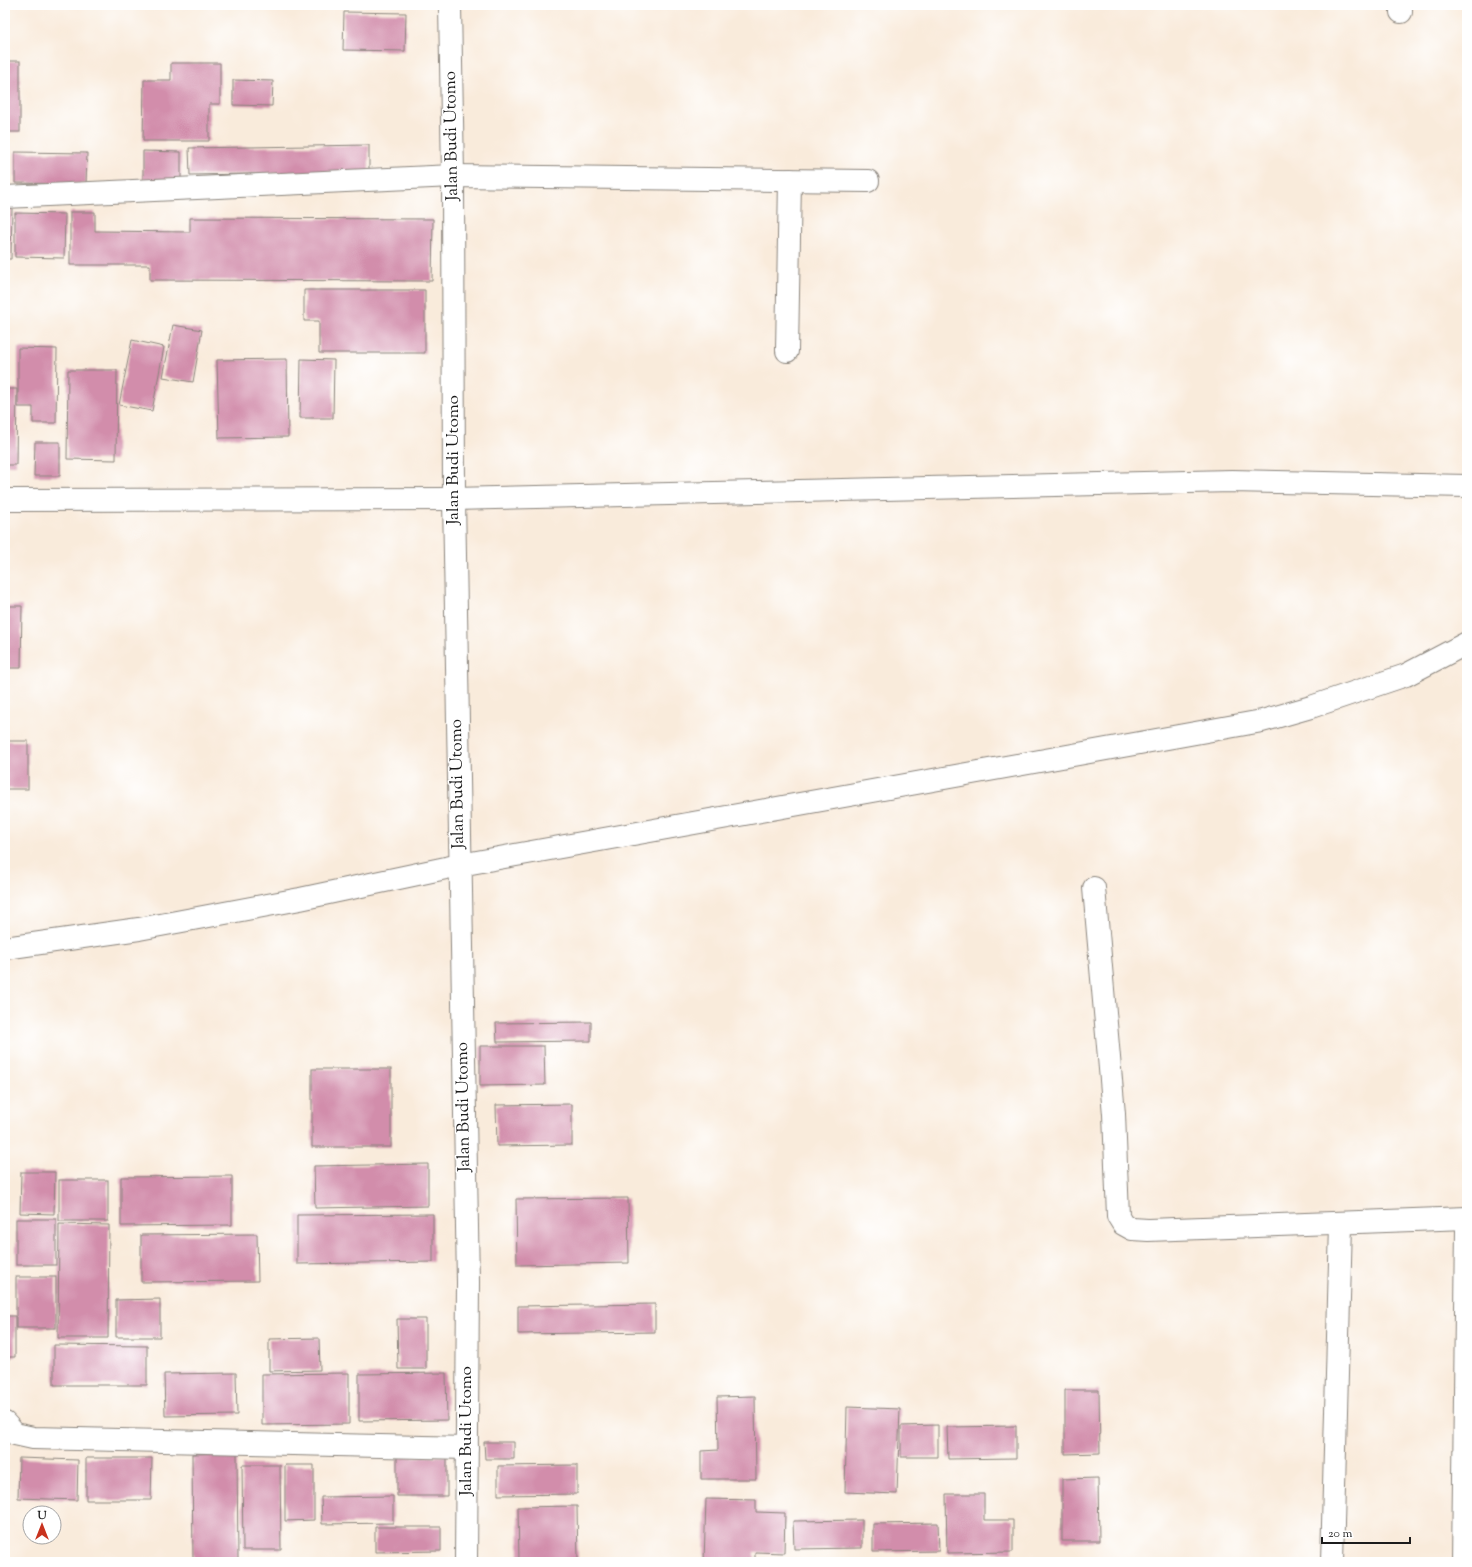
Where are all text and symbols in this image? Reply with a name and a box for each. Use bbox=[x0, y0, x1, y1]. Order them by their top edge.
street label: Jalan Budi Utomo bbox=[439, 71, 465, 202]
street label: Jalan Budi Utomo bbox=[442, 395, 466, 526]
street label: Jalan Budi Utomo bbox=[445, 719, 471, 850]
street label: Jalan Budi Utomo bbox=[451, 1042, 477, 1173]
street label: Jalan Budi Utomo bbox=[455, 1366, 479, 1497]
north arrow bbox=[22, 1505, 62, 1545]
text: U bbox=[37, 1508, 47, 1524]
scale bar bbox=[1322, 1519, 1410, 1545]
text: 20 m bbox=[1328, 1525, 1353, 1543]

